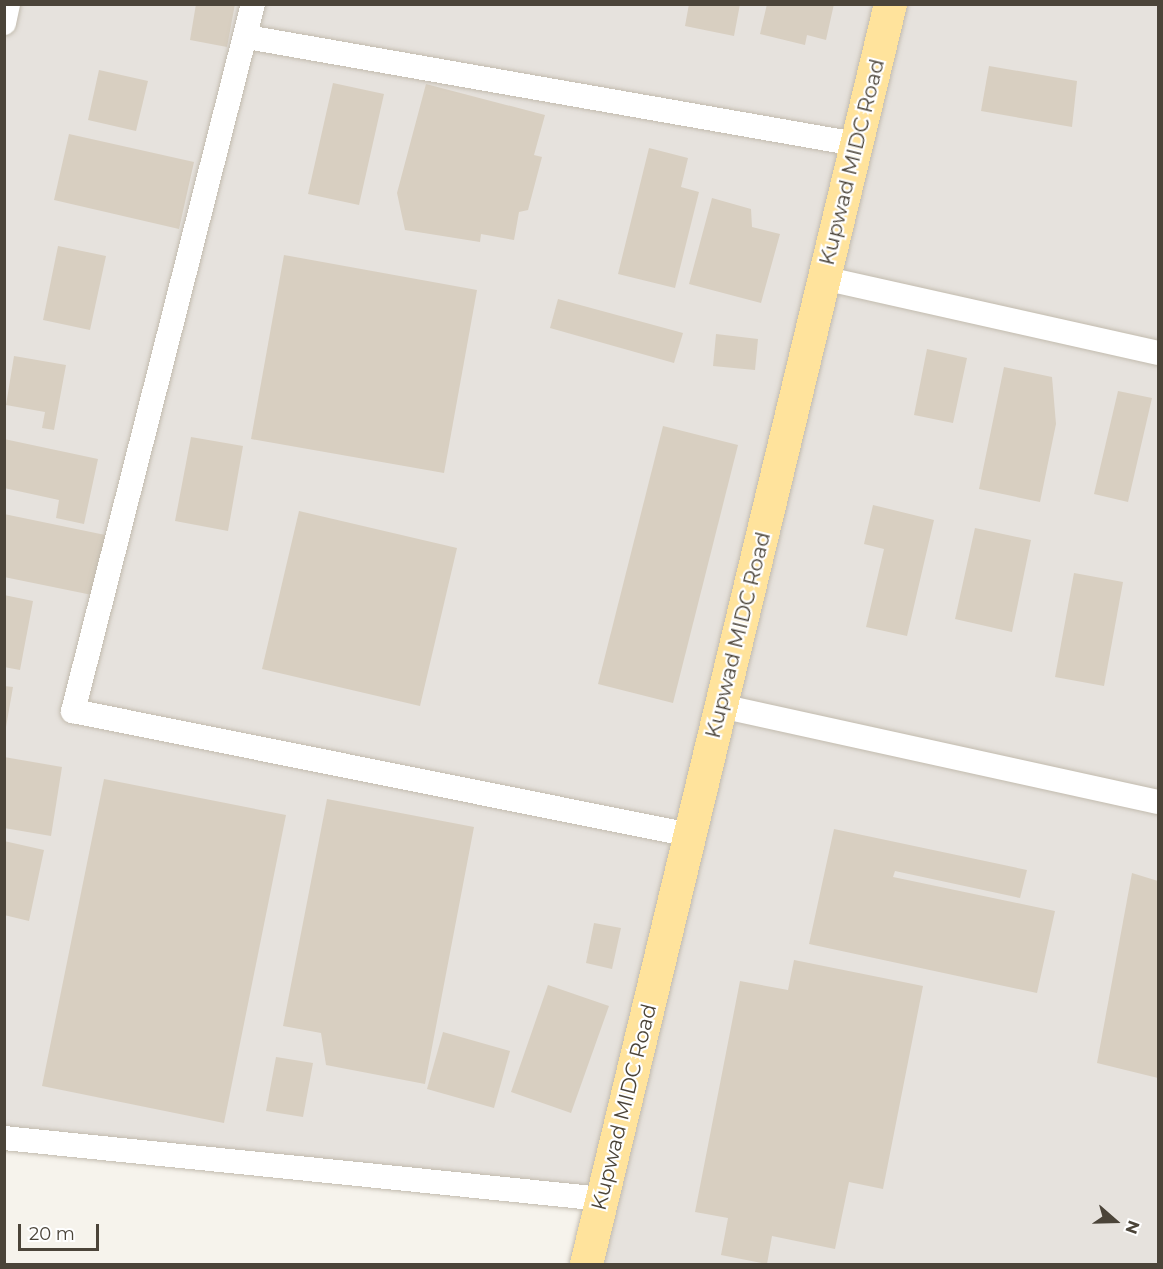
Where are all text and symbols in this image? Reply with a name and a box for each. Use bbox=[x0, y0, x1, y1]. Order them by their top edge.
street label: Kupwad MIDC Road bbox=[814, 56, 890, 268]
street label: Kupwad MIDC Road bbox=[700, 529, 776, 741]
street label: Kupwad MIDC Road bbox=[586, 1001, 662, 1213]
north arrow bbox=[1085, 1191, 1145, 1251]
scale bar bbox=[21, 1212, 102, 1250]
text: N bbox=[1121, 1218, 1144, 1237]
text: 20 m bbox=[29, 1223, 75, 1245]

